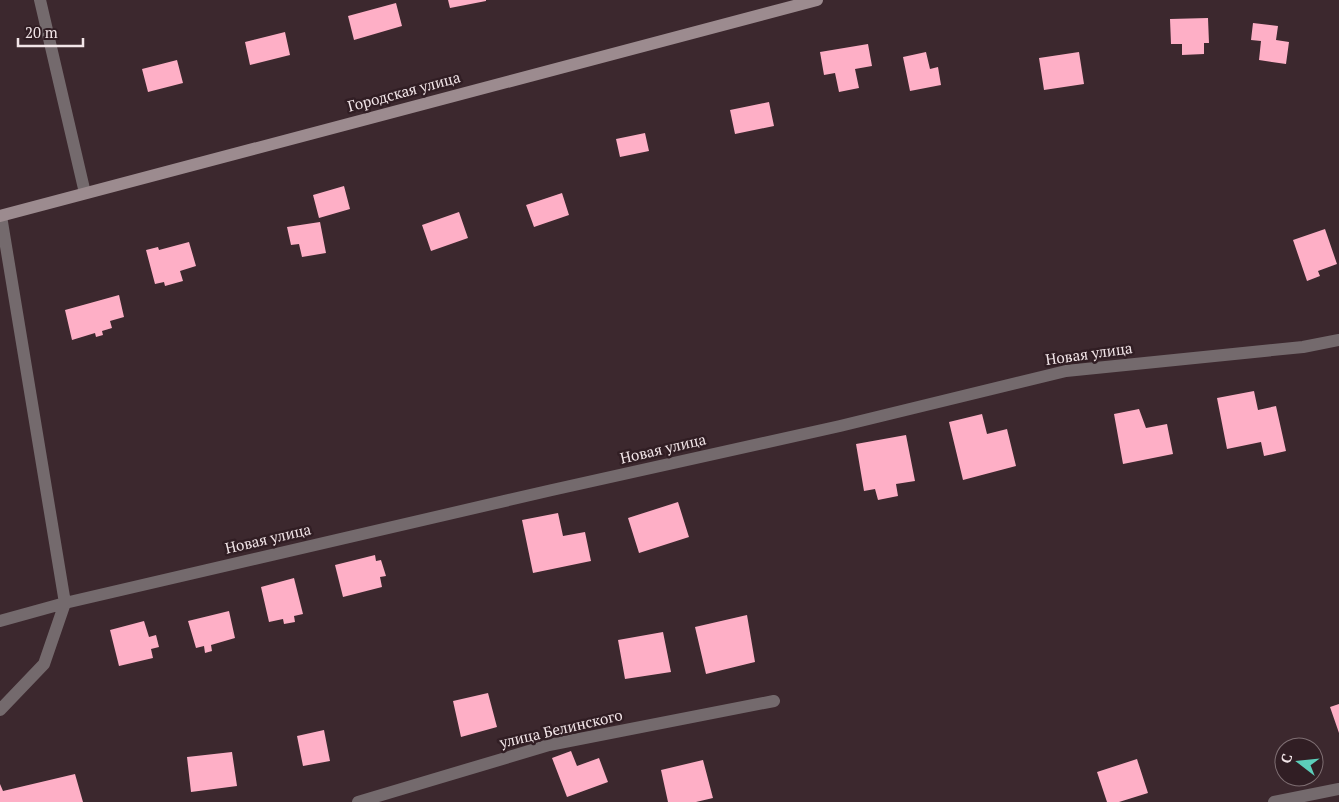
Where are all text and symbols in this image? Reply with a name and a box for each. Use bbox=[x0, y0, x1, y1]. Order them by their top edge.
scale bar bbox=[18, 15, 82, 47]
text: 20 m bbox=[25, 22, 58, 42]
street label: Городская улица bbox=[345, 66, 463, 116]
street label: Новая улица bbox=[1044, 337, 1134, 369]
street label: Новая улица bbox=[618, 428, 708, 468]
street label: Новая улица bbox=[223, 518, 313, 558]
street label: улица Белинского bbox=[496, 704, 624, 752]
north arrow bbox=[1274, 737, 1324, 787]
text: С bbox=[1276, 751, 1296, 765]

